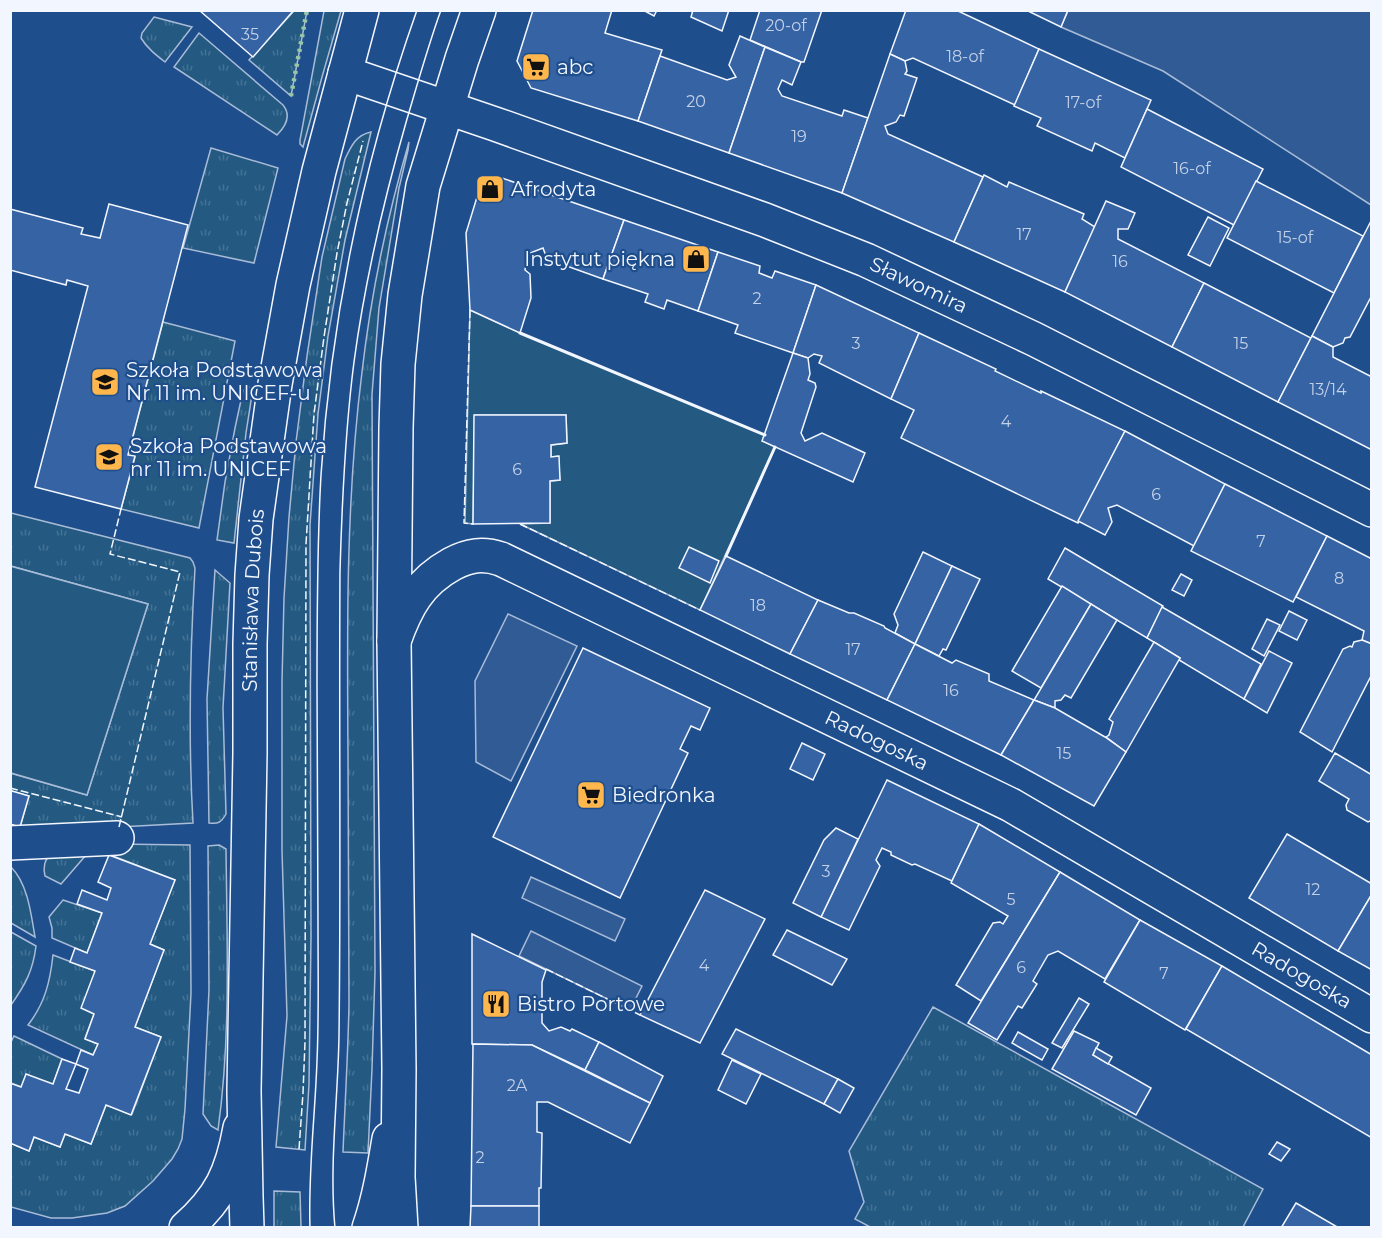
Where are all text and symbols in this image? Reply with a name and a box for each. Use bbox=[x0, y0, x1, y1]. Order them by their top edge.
house number: 20-of bbox=[765, 16, 807, 35]
house number: 35 bbox=[241, 25, 259, 44]
house number: 18-of bbox=[946, 47, 984, 66]
supermarket icon: abc bbox=[520, 51, 552, 83]
place label: abc bbox=[557, 55, 594, 79]
house number: 20 bbox=[686, 92, 706, 111]
house number: 17-of bbox=[1065, 93, 1102, 112]
house number: 19 bbox=[791, 127, 807, 146]
house number: 16-of bbox=[1173, 159, 1211, 178]
shop icon: Afrodyta bbox=[474, 173, 506, 205]
place label: Afrodyta bbox=[511, 177, 596, 201]
house number: 17 bbox=[1016, 225, 1032, 244]
house number: 15-of bbox=[1277, 228, 1314, 247]
shop icon: Instytut piękna bbox=[680, 243, 712, 275]
place label: Instytut piękna bbox=[524, 247, 675, 271]
street label: Sławomira bbox=[866, 252, 971, 318]
house number: 16 bbox=[1112, 252, 1128, 271]
house number: 2 bbox=[752, 289, 762, 308]
house number: 3 bbox=[851, 334, 861, 353]
house number: 15 bbox=[1234, 334, 1248, 353]
place label: Szkoła Podstawowa Nr 11 im. UNICEF-u bbox=[126, 358, 323, 405]
school or university icon: Szkoła Podstawowa Nr 11 im. UNICEF-u bbox=[89, 366, 121, 398]
house number: 13/14 bbox=[1310, 380, 1347, 399]
house number: 4 bbox=[1001, 412, 1012, 431]
place label: Szkoła Podstawowa nr 11 im. UNICEF bbox=[130, 434, 327, 481]
school or university icon: Szkoła Podstawowa nr 11 im. UNICEF bbox=[93, 441, 125, 473]
house number: 6 bbox=[512, 460, 522, 479]
house number: 6 bbox=[1151, 485, 1161, 504]
street label: Stanisława Dubois bbox=[238, 507, 269, 692]
house number: 7 bbox=[1256, 532, 1266, 551]
house number: 8 bbox=[1334, 569, 1344, 588]
house number: 18 bbox=[750, 596, 766, 615]
house number: 17 bbox=[845, 640, 861, 659]
house number: 16 bbox=[943, 681, 959, 700]
street label: Radogoska bbox=[821, 705, 932, 775]
house number: 15 bbox=[1057, 744, 1071, 763]
supermarket icon: Biedronka bbox=[575, 779, 607, 811]
place label: Biedronka bbox=[612, 783, 716, 807]
house number: 3 bbox=[821, 862, 831, 881]
house number: 12 bbox=[1306, 880, 1320, 899]
house number: 5 bbox=[1006, 890, 1016, 909]
street label: Radogoska bbox=[1248, 936, 1356, 1014]
house number: 4 bbox=[699, 956, 710, 975]
house number: 6 bbox=[1016, 958, 1026, 977]
house number: 7 bbox=[1159, 964, 1169, 983]
restaurant icon: Bistro Portowe bbox=[480, 988, 512, 1020]
place label: Bistro Portowe bbox=[517, 992, 665, 1016]
house number: 2A bbox=[507, 1076, 528, 1095]
house number: 2 bbox=[475, 1148, 485, 1167]

